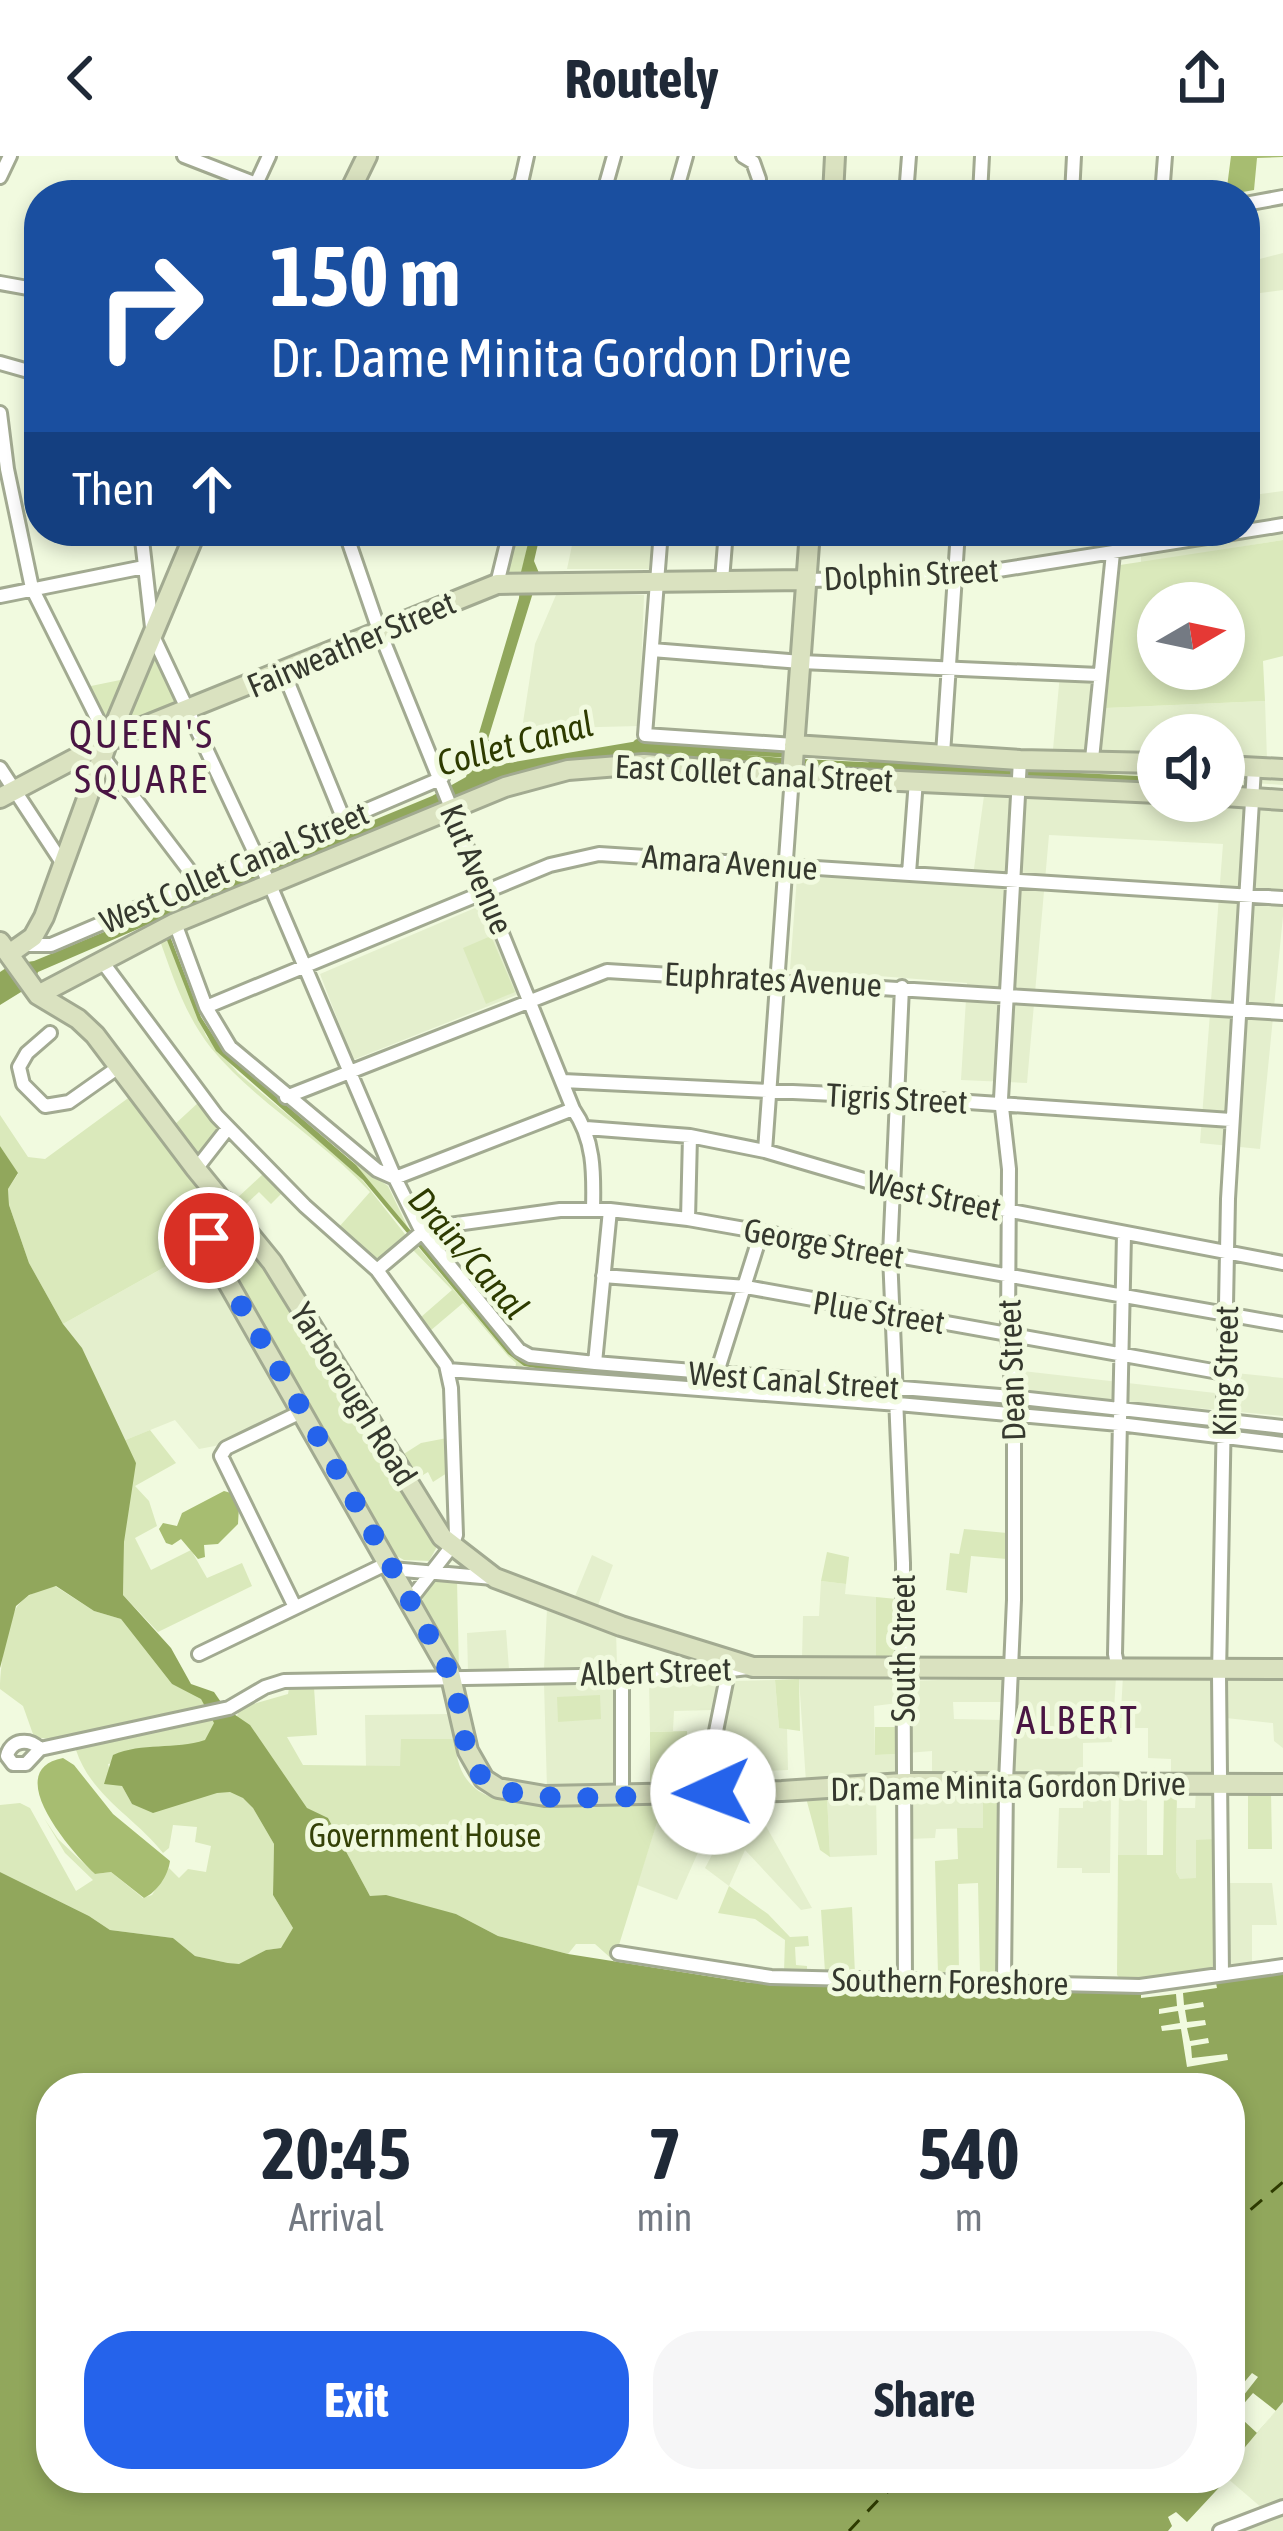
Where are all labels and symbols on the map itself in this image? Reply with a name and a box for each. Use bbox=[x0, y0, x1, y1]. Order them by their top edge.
street label: Dolphin Street bbox=[823, 550, 999, 598]
north arrow bbox=[1137, 582, 1245, 690]
street label: Fairweather Street bbox=[241, 583, 461, 705]
water label: Collet Canal bbox=[432, 702, 598, 784]
district label: QUEEN'S SQUARE bbox=[69, 712, 215, 801]
street label: East Collet Canal Street bbox=[614, 747, 894, 799]
street label: West Collet Canal Street bbox=[94, 793, 374, 941]
street label: Kut Avenue bbox=[433, 798, 521, 940]
street label: Amara Avenue bbox=[641, 837, 819, 887]
street label: Euphrates Avenue bbox=[663, 954, 883, 1004]
street label: Tigris Street bbox=[825, 1075, 969, 1121]
street label: West Street bbox=[864, 1162, 1004, 1228]
water label: Drain/Canal bbox=[400, 1178, 538, 1328]
pin bbox=[158, 1187, 260, 1289]
street label: George Street bbox=[741, 1210, 907, 1276]
street label: Plue Street bbox=[810, 1283, 948, 1341]
street label: Yarborough Road bbox=[283, 1296, 425, 1492]
street label: Dean Street bbox=[990, 1299, 1032, 1441]
street label: King Street bbox=[1205, 1305, 1245, 1437]
street label: West Canal Street bbox=[688, 1354, 900, 1406]
street label: South Street bbox=[884, 1574, 922, 1722]
street label: Albert Street bbox=[580, 1649, 732, 1693]
district label: ALBERT bbox=[1016, 1698, 1140, 1742]
position arrow bbox=[650, 1729, 776, 1855]
street label: Dr. Dame Minita Gordon Drive bbox=[830, 1764, 1186, 1808]
park label: Government House bbox=[309, 1816, 541, 1854]
street label: Southern Foreshore bbox=[831, 1960, 1069, 2002]

